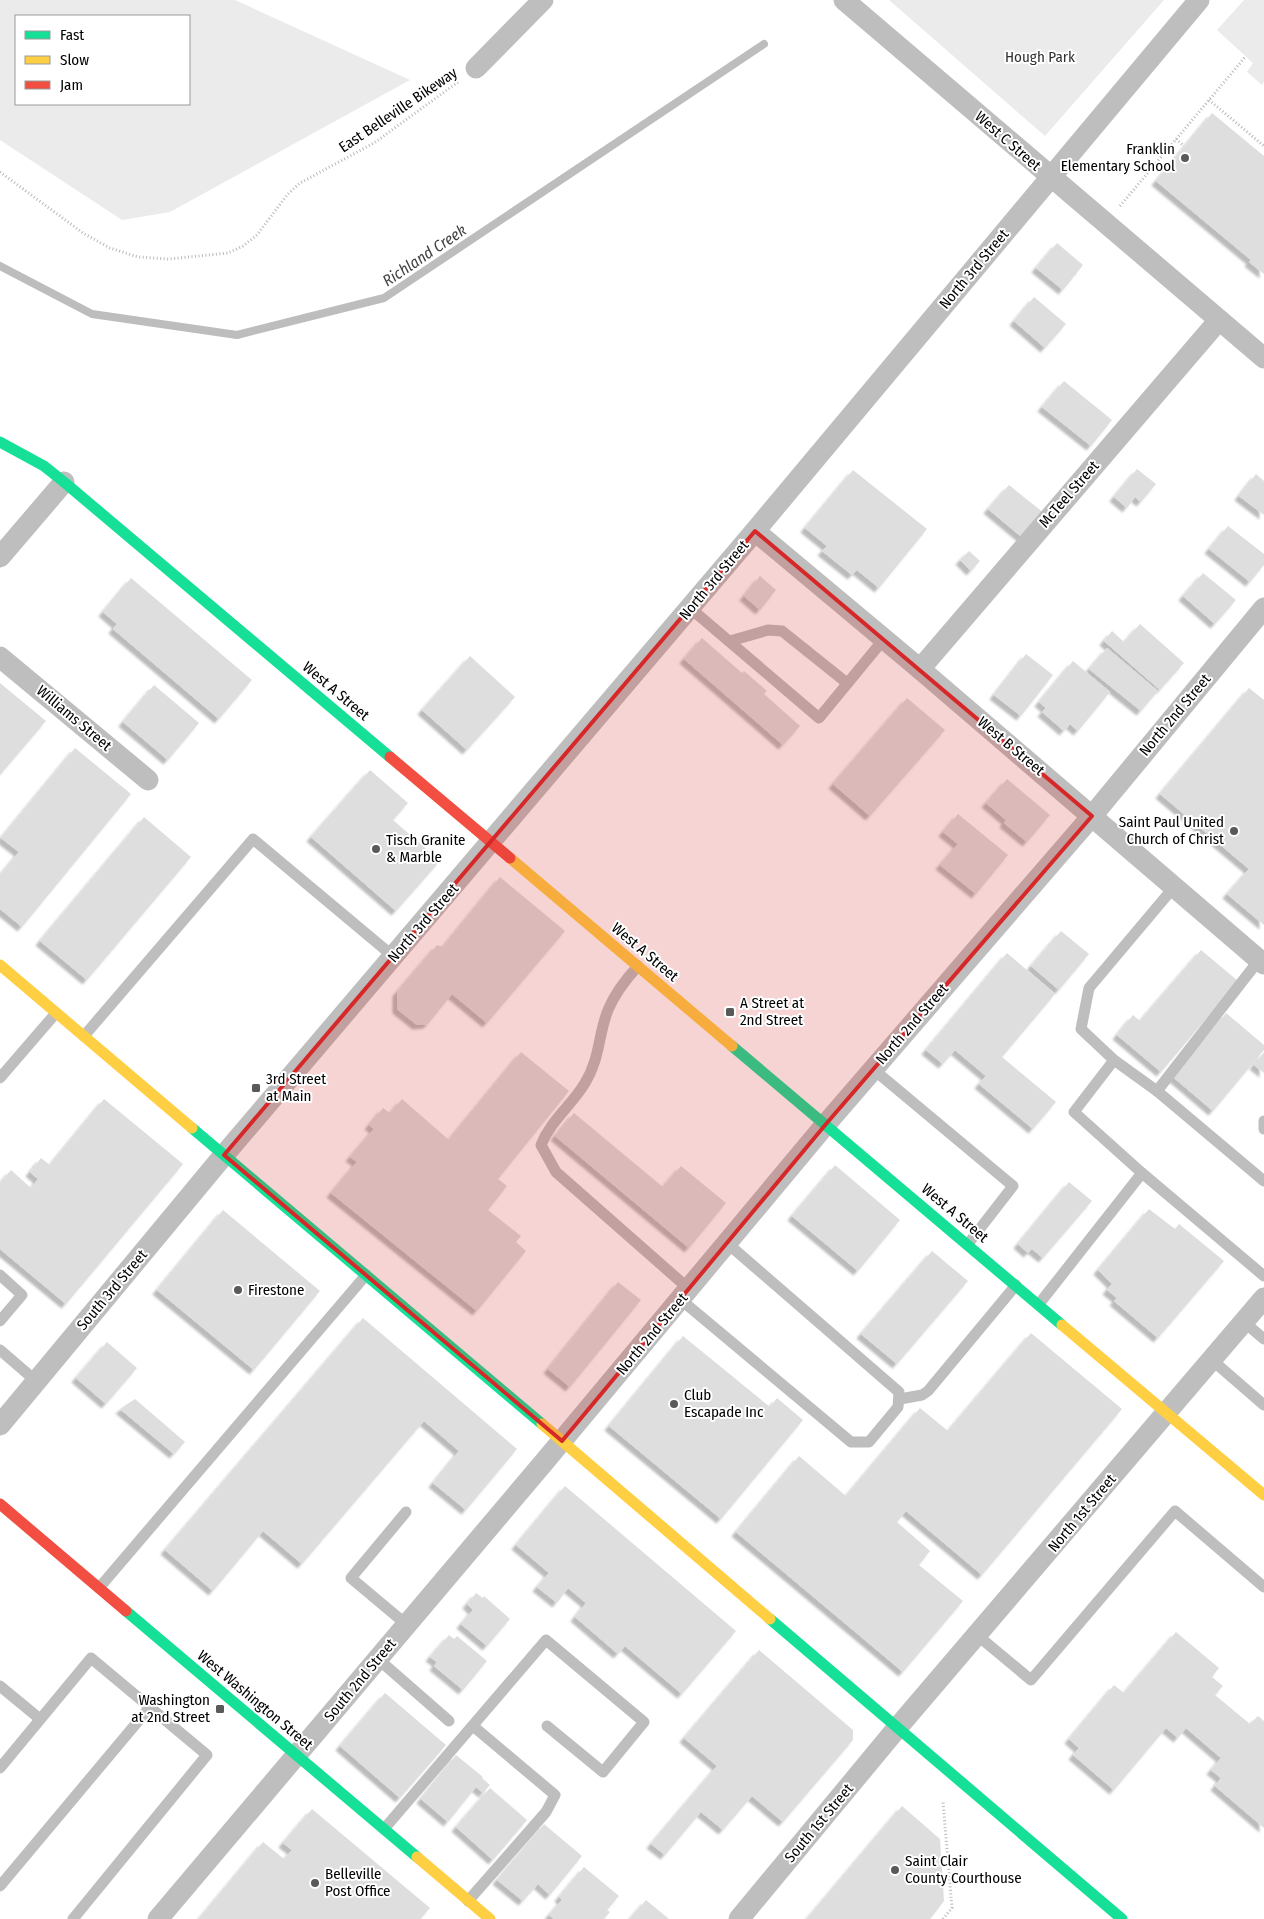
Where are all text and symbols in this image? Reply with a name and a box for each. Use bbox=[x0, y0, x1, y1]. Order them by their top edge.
legend bbox=[15, 15, 190, 105]
text: Fast bbox=[60, 26, 84, 44]
park label: Hough Park bbox=[1005, 48, 1075, 66]
text: Slow bbox=[60, 51, 89, 69]
street label: East Belleville Bikeway bbox=[335, 64, 461, 156]
text: Jam bbox=[60, 76, 83, 94]
street label: West C Street bbox=[971, 108, 1045, 175]
place label: Franklin Elementary School bbox=[1061, 140, 1175, 175]
marker: Franklin Elementary School bbox=[1179, 152, 1191, 164]
water label: Richland Creek bbox=[379, 220, 470, 290]
street label: North 3rd Street bbox=[935, 225, 1013, 313]
street label: McTeel Street bbox=[1035, 457, 1103, 531]
street label: North 3rd Street bbox=[675, 536, 753, 624]
street label: West A Street bbox=[299, 658, 373, 724]
street label: North 2nd Street bbox=[1135, 670, 1215, 760]
street label: Williams Street bbox=[33, 681, 115, 755]
street label: West B Street bbox=[974, 713, 1048, 779]
place label: Saint Paul United Church of Christ bbox=[1119, 813, 1224, 848]
marker: Saint Paul United Church of Christ bbox=[1228, 825, 1240, 837]
place label: Tisch Granite & Marble bbox=[386, 831, 465, 866]
marker: Tisch Granite & Marble bbox=[370, 843, 382, 855]
street label: North 3rd Street bbox=[384, 880, 462, 966]
street label: West A Street bbox=[608, 919, 682, 985]
street label: North 2nd Street bbox=[872, 980, 952, 1068]
place label: A Street at 2nd Street bbox=[740, 994, 804, 1029]
marker: A Street at 2nd Street bbox=[724, 1006, 736, 1018]
place label: 3rd Street at Main bbox=[266, 1070, 326, 1105]
marker: 3rd Street at Main bbox=[250, 1082, 262, 1094]
street label: West A Street bbox=[918, 1180, 992, 1246]
street label: South 3rd Street bbox=[73, 1246, 151, 1334]
place label: Firestone bbox=[248, 1281, 304, 1299]
marker: Firestone bbox=[232, 1284, 244, 1296]
street label: North 2nd Street bbox=[612, 1289, 692, 1379]
place label: Club Escapade Inc bbox=[684, 1386, 764, 1421]
marker: Club Escapade Inc bbox=[668, 1398, 680, 1410]
street label: North 1st Street bbox=[1044, 1470, 1120, 1556]
street label: South 2nd Street bbox=[320, 1635, 400, 1725]
street label: West Washington Street bbox=[194, 1646, 317, 1754]
place label: Washington at 2nd Street bbox=[131, 1691, 210, 1726]
marker: Washington at 2nd Street bbox=[214, 1703, 226, 1715]
street label: South 1st Street bbox=[781, 1780, 857, 1866]
place label: Saint Clair County Courthouse bbox=[905, 1852, 1022, 1887]
marker: Saint Clair County Courthouse bbox=[889, 1864, 901, 1876]
place label: Belleville Post Office bbox=[325, 1865, 391, 1900]
marker: Belleville Post Office bbox=[309, 1877, 321, 1889]

